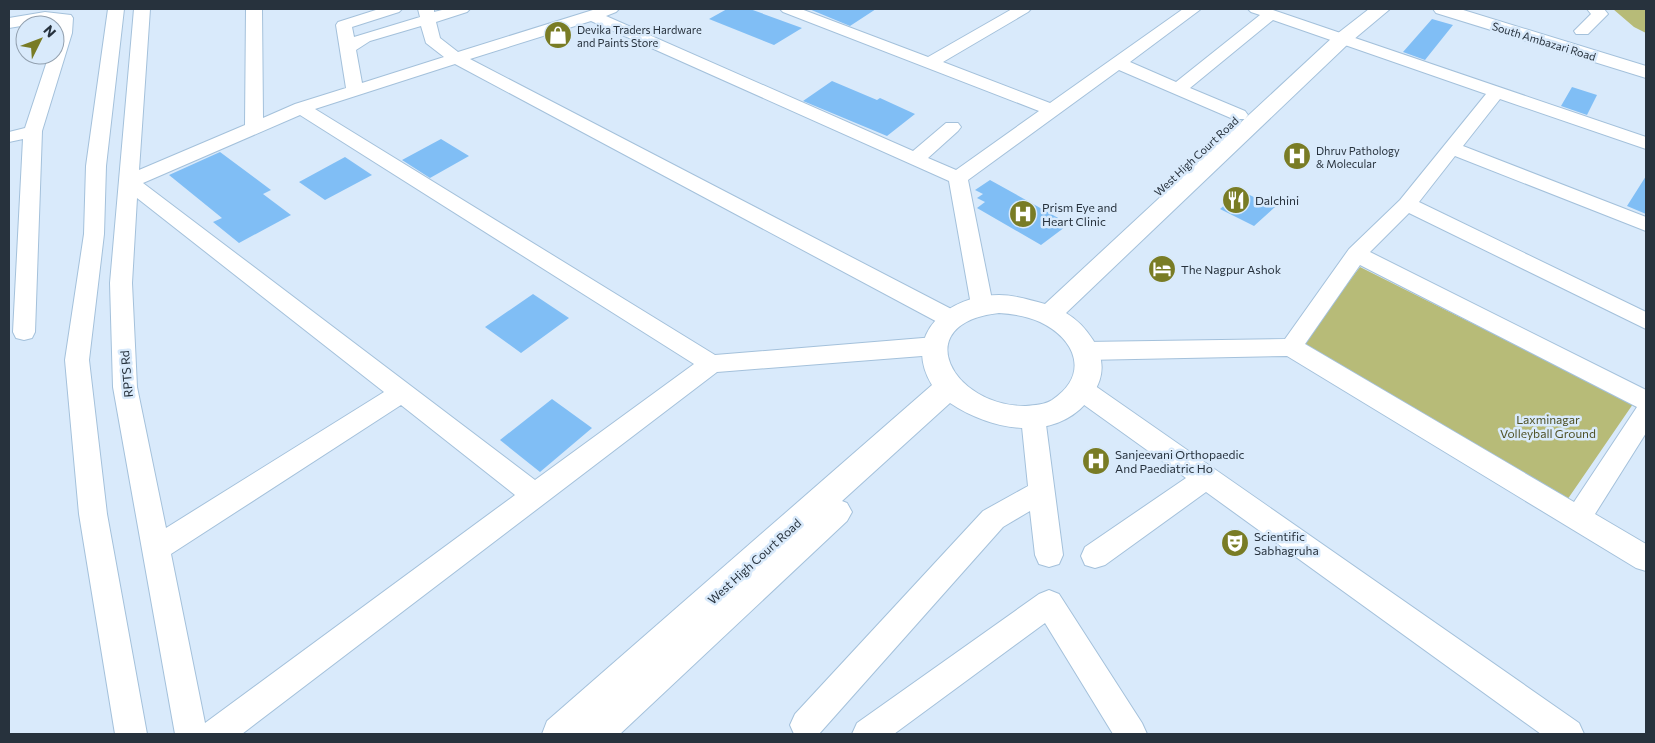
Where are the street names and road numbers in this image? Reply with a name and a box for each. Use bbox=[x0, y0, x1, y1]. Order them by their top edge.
street label: South Ambazari Road bbox=[1491, 19, 1597, 63]
street label: West High Court Road bbox=[1151, 114, 1241, 198]
street label: RPTS Rd bbox=[117, 350, 135, 398]
street label: West High Court Road bbox=[705, 516, 803, 606]

